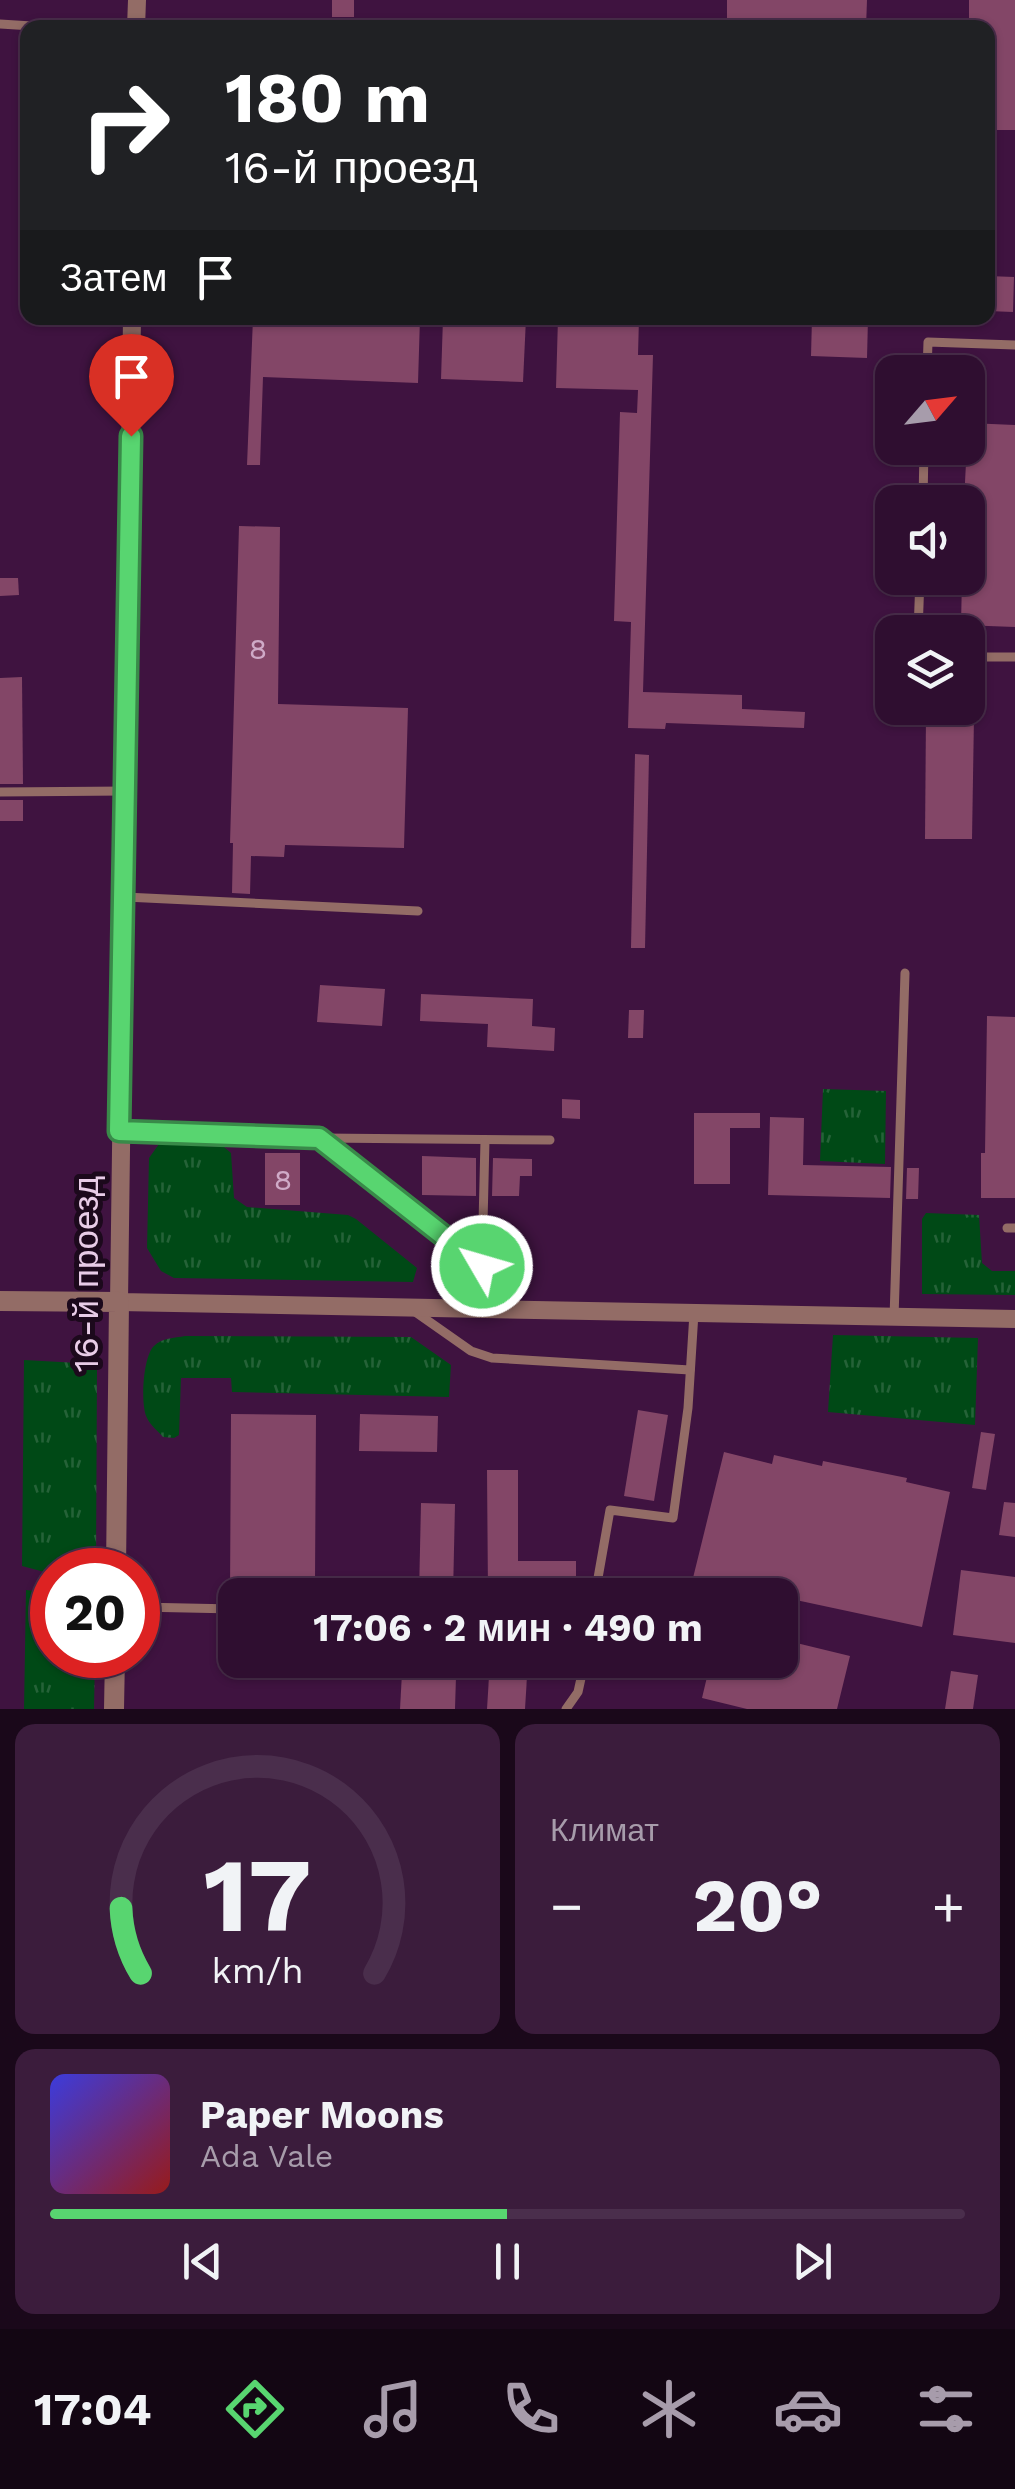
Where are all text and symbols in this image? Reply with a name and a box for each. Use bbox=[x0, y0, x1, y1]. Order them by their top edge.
text: 180 m bbox=[225, 57, 430, 139]
icon: right bbox=[60, 60, 190, 190]
text: 16-й проезд bbox=[225, 141, 478, 194]
icon: arrive bbox=[188, 250, 243, 305]
text: Затем bbox=[60, 256, 168, 300]
pin bbox=[89, 334, 174, 437]
icon: arrive bbox=[104, 349, 159, 404]
north arrow bbox=[875, 355, 985, 465]
map controls bbox=[875, 355, 985, 725]
button: sound bbox=[875, 485, 985, 595]
button: layers bbox=[875, 615, 985, 725]
house number: 8 bbox=[249, 631, 267, 666]
house number: 8 bbox=[274, 1162, 292, 1197]
street label: 16-й проезд bbox=[65, 1176, 107, 1372]
position arrow bbox=[430, 1214, 534, 1318]
speed limit sign: 20 bbox=[30, 1548, 160, 1678]
text: 17:06 · 2 мин · 490 m bbox=[313, 1606, 703, 1650]
text: Климат bbox=[550, 1811, 659, 1849]
text: 17 bbox=[203, 1834, 312, 1956]
text: 20° bbox=[692, 1861, 823, 1949]
text: − bbox=[550, 1874, 583, 1938]
text: + bbox=[932, 1874, 965, 1938]
text: km/h bbox=[211, 1950, 304, 1992]
text: Paper Moons bbox=[200, 2093, 444, 2137]
text: Ada Vale bbox=[200, 2137, 333, 2175]
icon: previous bbox=[175, 2234, 230, 2289]
icon: pause bbox=[480, 2234, 535, 2289]
icon: next bbox=[785, 2234, 840, 2289]
icon: directions bbox=[220, 2374, 290, 2444]
icon: music bbox=[358, 2374, 428, 2444]
icon: phone bbox=[496, 2374, 566, 2444]
icon: climate bbox=[634, 2374, 704, 2444]
icon: car bbox=[773, 2374, 843, 2444]
icon: filters bbox=[911, 2374, 981, 2444]
text: 17:04 bbox=[34, 2383, 152, 2436]

